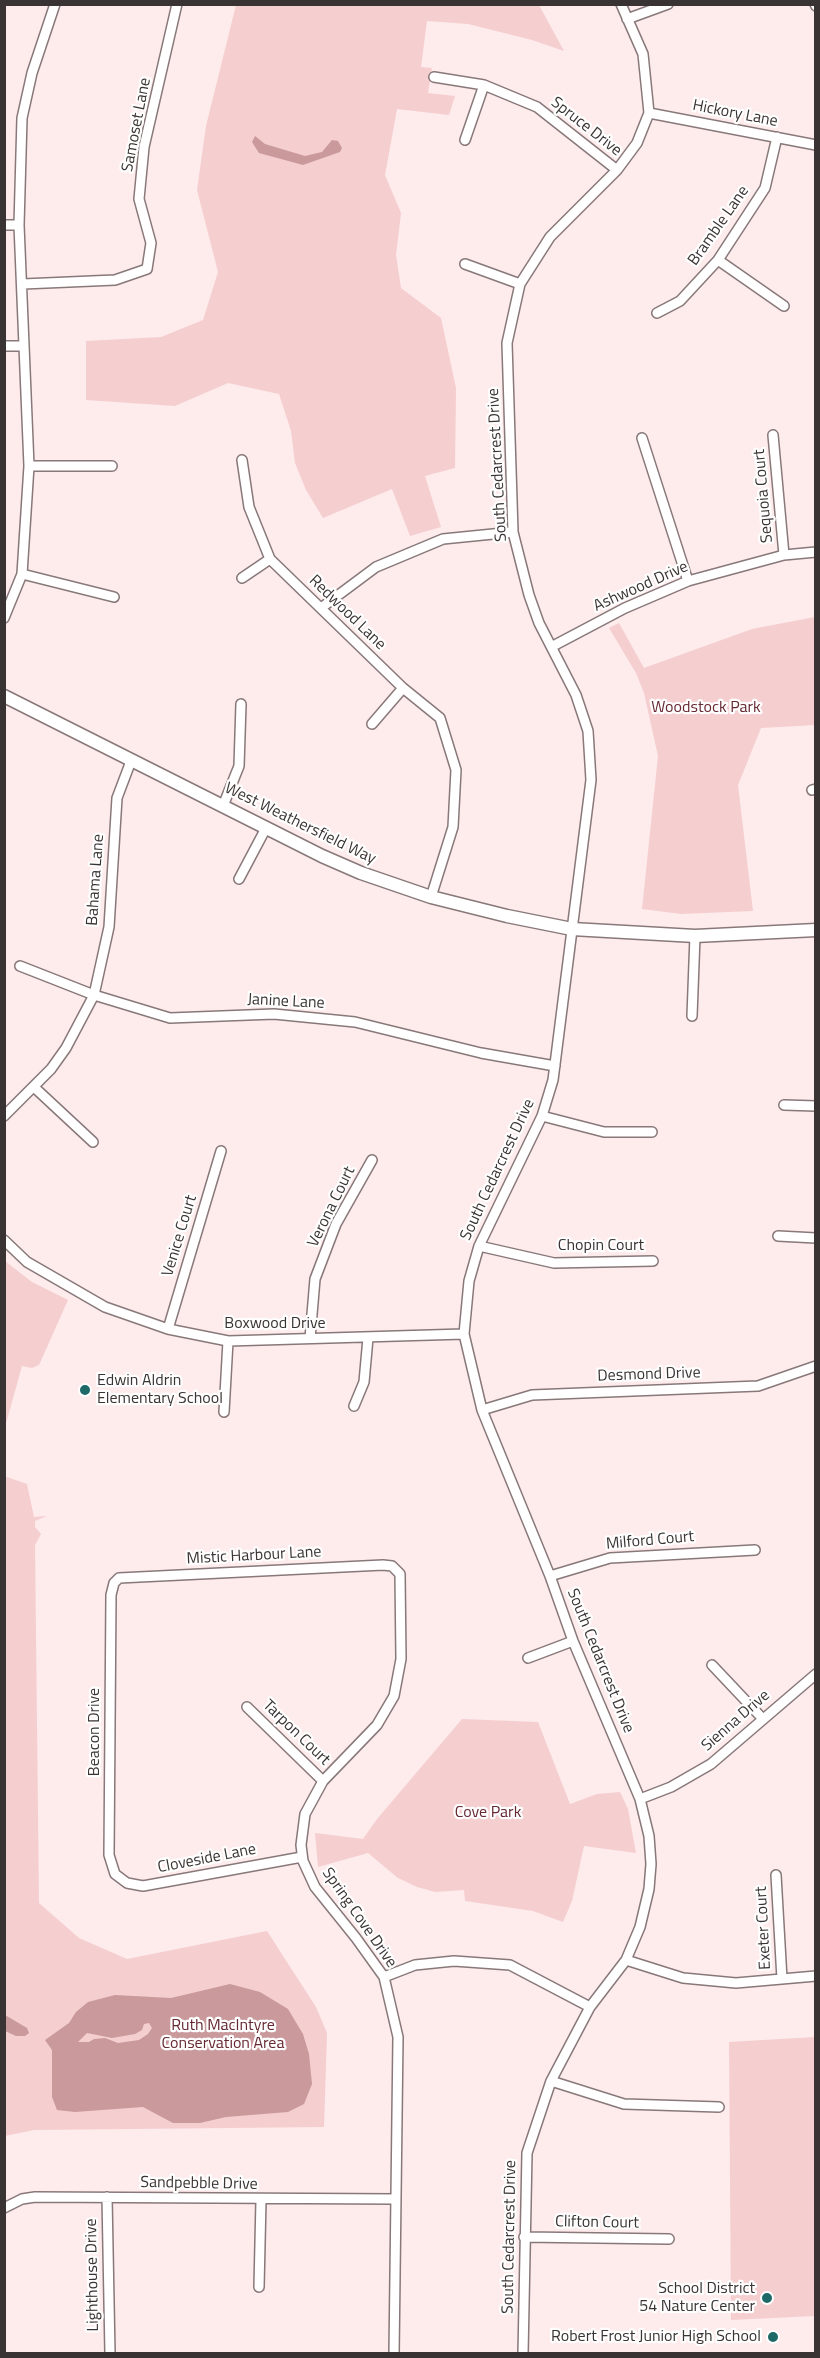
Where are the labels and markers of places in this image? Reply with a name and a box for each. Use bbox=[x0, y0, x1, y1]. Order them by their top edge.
place label: Edwin Aldrin Elementary School bbox=[97, 1371, 223, 1409]
marker: Edwin Aldrin Elementary School bbox=[78, 1383, 92, 1397]
place label: School District 54 Nature Center bbox=[639, 2279, 755, 2317]
marker: School District 54 Nature Center bbox=[760, 2291, 774, 2305]
place label: Robert Frost Junior High School bbox=[551, 2327, 761, 2347]
marker: Robert Frost Junior High School bbox=[766, 2330, 780, 2344]

